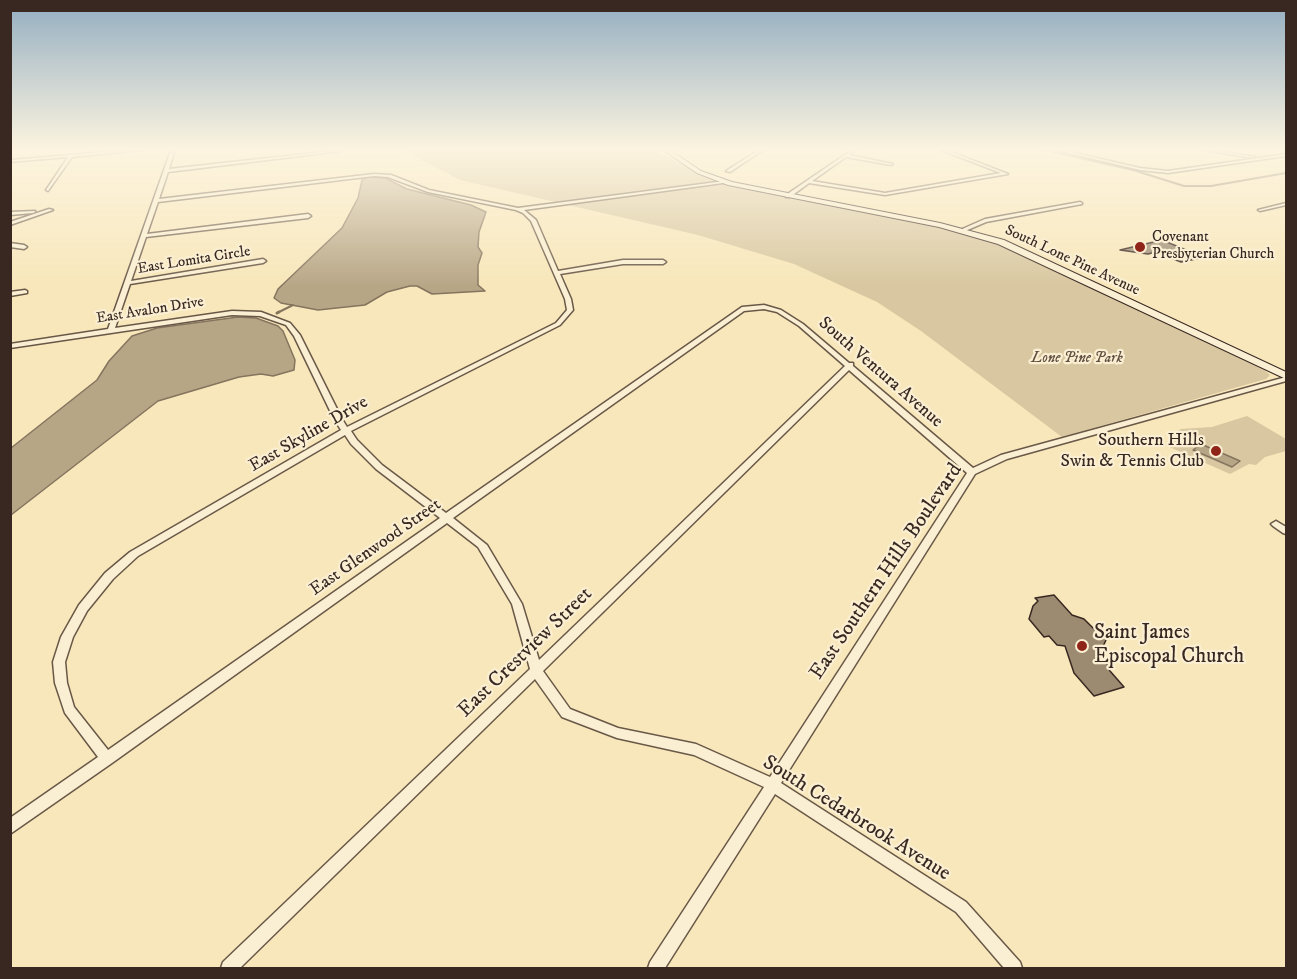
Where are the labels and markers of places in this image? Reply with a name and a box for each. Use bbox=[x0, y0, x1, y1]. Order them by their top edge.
place label: Covenant Presbyterian Church bbox=[1152, 229, 1274, 264]
marker: Covenant Presbyterian Church bbox=[1133, 240, 1147, 254]
place label: Southern Hills Swin & Tennis Club bbox=[1061, 430, 1204, 472]
marker: Southern Hills Swin & Tennis Club bbox=[1209, 444, 1223, 458]
place label: Saint James Episcopal Church bbox=[1094, 621, 1244, 671]
marker: Saint James Episcopal Church bbox=[1075, 639, 1089, 653]

